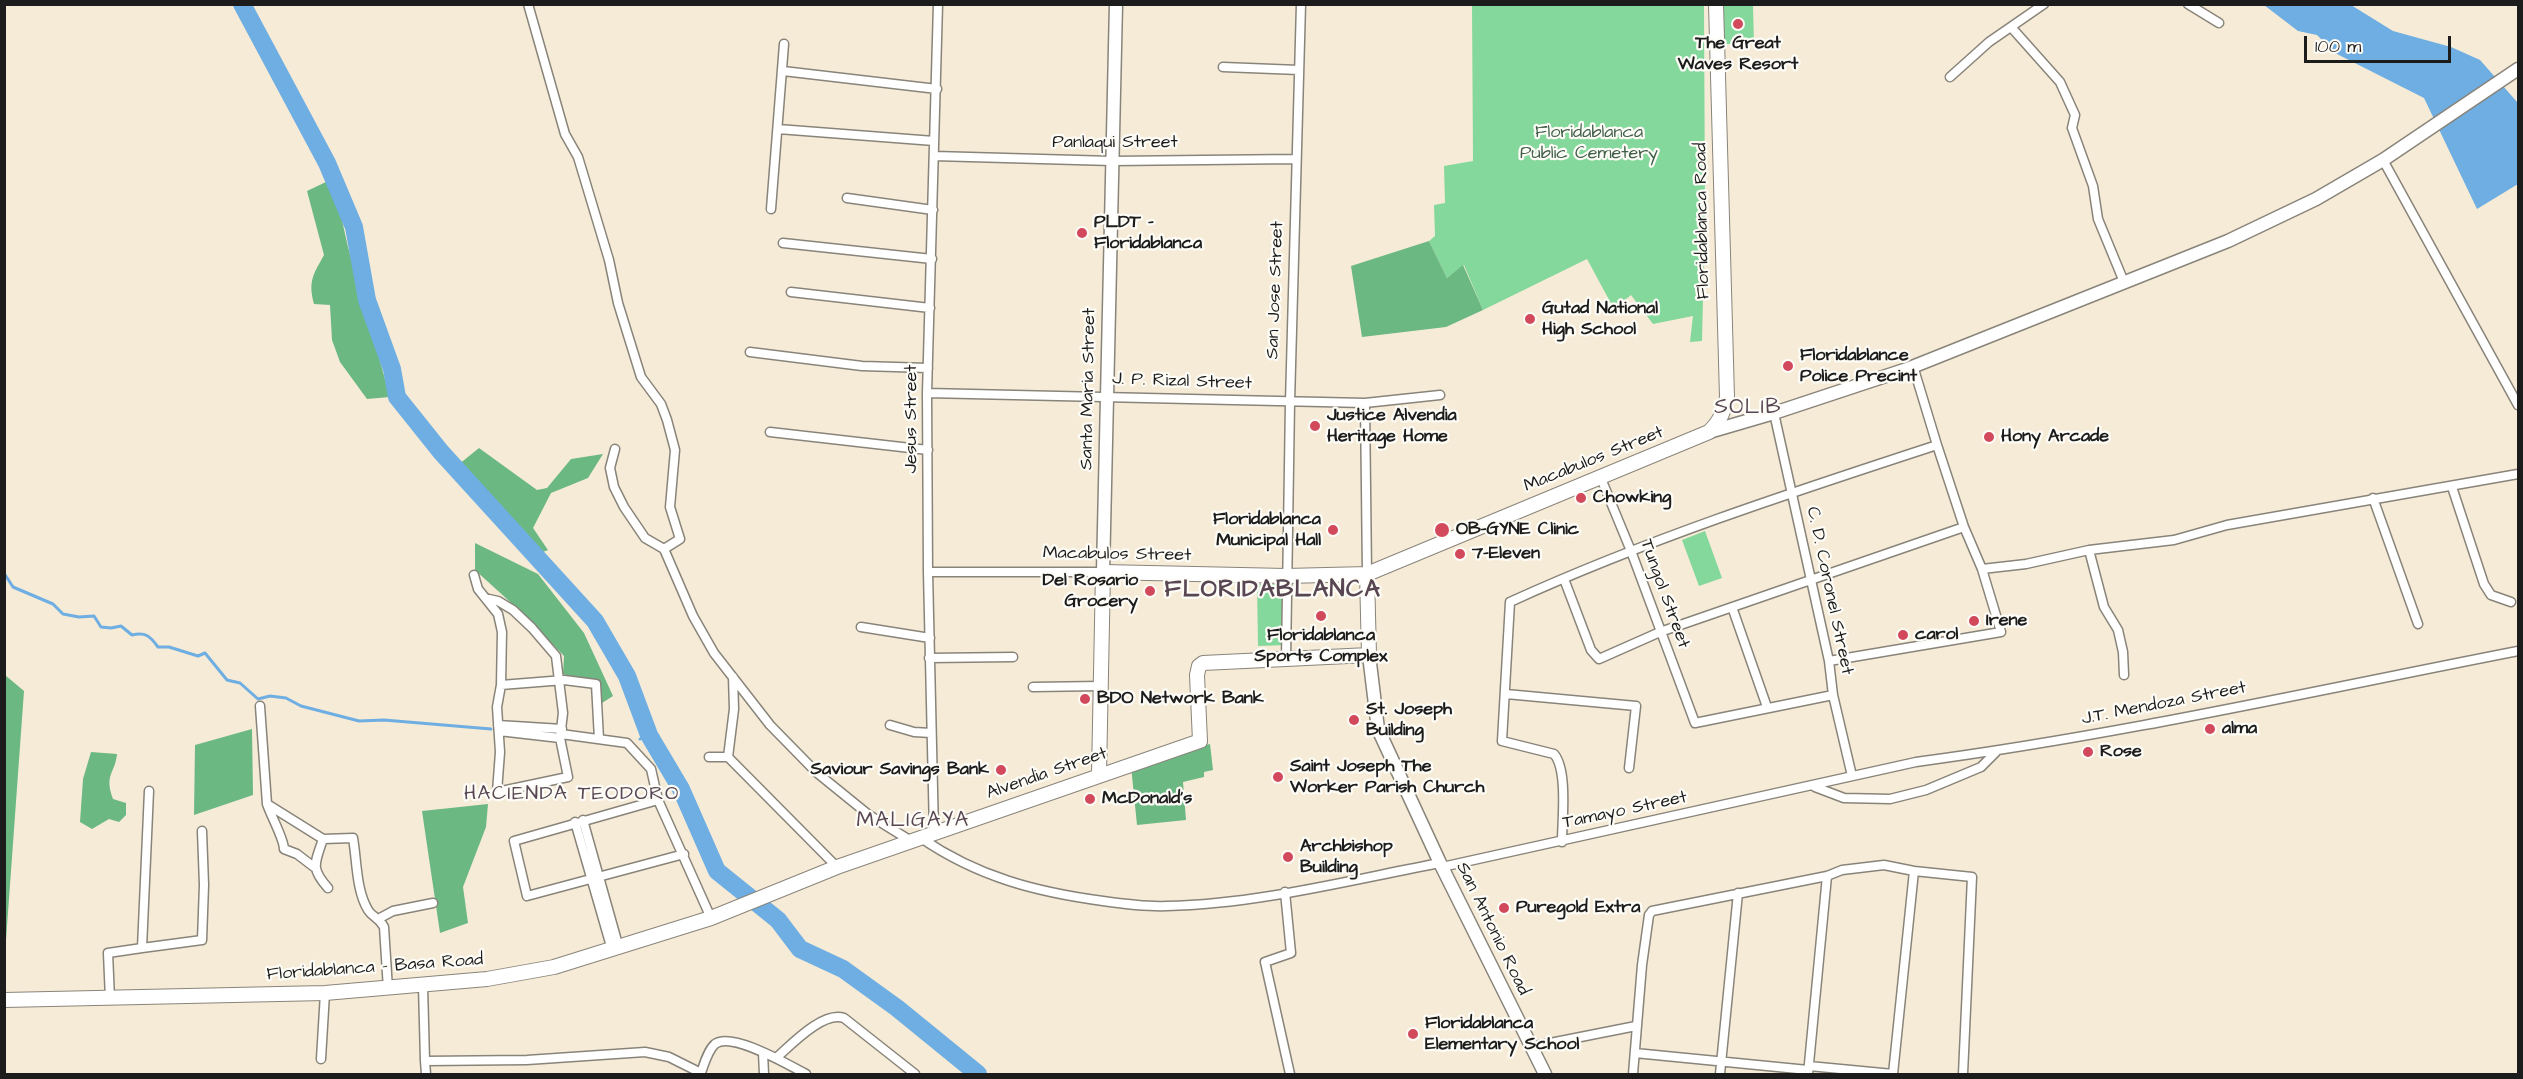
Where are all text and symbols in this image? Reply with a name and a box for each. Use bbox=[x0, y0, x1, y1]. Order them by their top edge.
marker: The Great Waves Resort bbox=[1731, 17, 1745, 31]
scale bar bbox=[2307, 24, 2454, 62]
place label: The Great Waves Resort bbox=[1678, 33, 1798, 76]
text: 100 m bbox=[2315, 34, 2361, 59]
park label: Floridablanca Public Cemetery bbox=[1520, 122, 1658, 164]
street label: Panlaqui Street bbox=[1052, 132, 1178, 154]
street label: Floridablanca Road bbox=[1691, 142, 1715, 300]
place label: PLDT - Floridablanca bbox=[1094, 212, 1202, 254]
street label: San Jose Street bbox=[1263, 221, 1289, 359]
marker: PLDT - Floridablanca bbox=[1075, 226, 1089, 240]
place label: Gutad National High School bbox=[1542, 298, 1658, 340]
street label: Santa Maria Street bbox=[1077, 308, 1101, 470]
marker: Gutad National High School bbox=[1523, 312, 1537, 326]
place label: Floridablance Police Precint bbox=[1800, 345, 1917, 388]
marker: Floridablance Police Precint bbox=[1781, 359, 1795, 373]
street label: Jesus Street bbox=[901, 364, 923, 474]
street label: J. P. Rizal Street bbox=[1112, 369, 1252, 395]
district label: SOLIB bbox=[1714, 396, 1782, 422]
place label: Justice Alvendia Heritage Home bbox=[1327, 405, 1457, 448]
marker: Justice Alvendia Heritage Home bbox=[1308, 419, 1322, 433]
street label: Macabulos Street bbox=[1521, 422, 1667, 498]
place label: Hony Arcade bbox=[2001, 426, 2109, 448]
marker: Hony Arcade bbox=[1982, 430, 1996, 444]
place label: Chowking bbox=[1593, 487, 1671, 509]
marker: Chowking bbox=[1574, 491, 1588, 505]
street label: C. D. Coronel Street bbox=[1801, 505, 1857, 677]
place label: Floridablanca Municipal Hall bbox=[1213, 509, 1321, 552]
place label: OB-GYNE Clinic bbox=[1456, 519, 1579, 541]
marker: OB-GYNE Clinic bbox=[1433, 521, 1451, 539]
marker: Floridablanca Municipal Hall bbox=[1326, 523, 1340, 537]
street label: Tungol Street bbox=[1634, 537, 1694, 651]
street label: Macabulos Street bbox=[1043, 543, 1191, 567]
place label: 7-Eleven bbox=[1472, 543, 1540, 565]
marker: 7-Eleven bbox=[1453, 547, 1467, 561]
place label: Del Rosario Grocery bbox=[1043, 570, 1138, 612]
district label: FLORIDABLANCA bbox=[1165, 577, 1381, 605]
marker: Del Rosario Grocery bbox=[1143, 584, 1157, 598]
marker: Floridablanca Sports Complex bbox=[1314, 609, 1328, 623]
place label: Irene bbox=[1986, 610, 2027, 632]
marker: Irene bbox=[1967, 614, 1981, 628]
place label: carol bbox=[1915, 624, 1958, 646]
place label: Floridablanca Sports Complex bbox=[1254, 625, 1388, 668]
marker: carol bbox=[1896, 628, 1910, 642]
street label: J.T. Mendoza Street bbox=[2080, 677, 2248, 731]
place label: BDO Network Bank bbox=[1097, 688, 1264, 710]
marker: BDO Network Bank bbox=[1078, 692, 1092, 706]
place label: St. Joseph Building bbox=[1366, 699, 1452, 742]
marker: St. Joseph Building bbox=[1347, 713, 1361, 727]
place label: alma bbox=[2222, 718, 2257, 740]
marker: alma bbox=[2203, 722, 2217, 736]
place label: Rose bbox=[2100, 741, 2142, 763]
street label: Alvendia Street bbox=[984, 743, 1110, 805]
marker: Rose bbox=[2081, 745, 2095, 759]
place label: Saint Joseph The Worker Parish Church bbox=[1290, 756, 1484, 798]
place label: Saviour Savings Bank bbox=[810, 759, 989, 781]
marker: Saviour Savings Bank bbox=[994, 763, 1008, 777]
marker: Saint Joseph The Worker Parish Church bbox=[1271, 770, 1285, 784]
district label: HACIENDA TEODORO bbox=[464, 783, 680, 807]
street label: Tamayo Street bbox=[1561, 787, 1689, 835]
place label: McDonald's bbox=[1102, 788, 1192, 810]
marker: McDonald's bbox=[1083, 792, 1097, 806]
district label: MALIGAYA bbox=[856, 809, 970, 835]
place label: Archbishop Building bbox=[1300, 836, 1393, 878]
marker: Archbishop Building bbox=[1281, 850, 1295, 864]
street label: San Antonio Road bbox=[1450, 859, 1534, 999]
place label: Puregold Extra bbox=[1516, 897, 1640, 919]
marker: Puregold Extra bbox=[1497, 901, 1511, 915]
street label: Floridablanca - Basa Road bbox=[266, 950, 484, 986]
place label: Floridablanca Elementary School bbox=[1425, 1013, 1579, 1056]
marker: Floridablanca Elementary School bbox=[1406, 1027, 1420, 1041]

